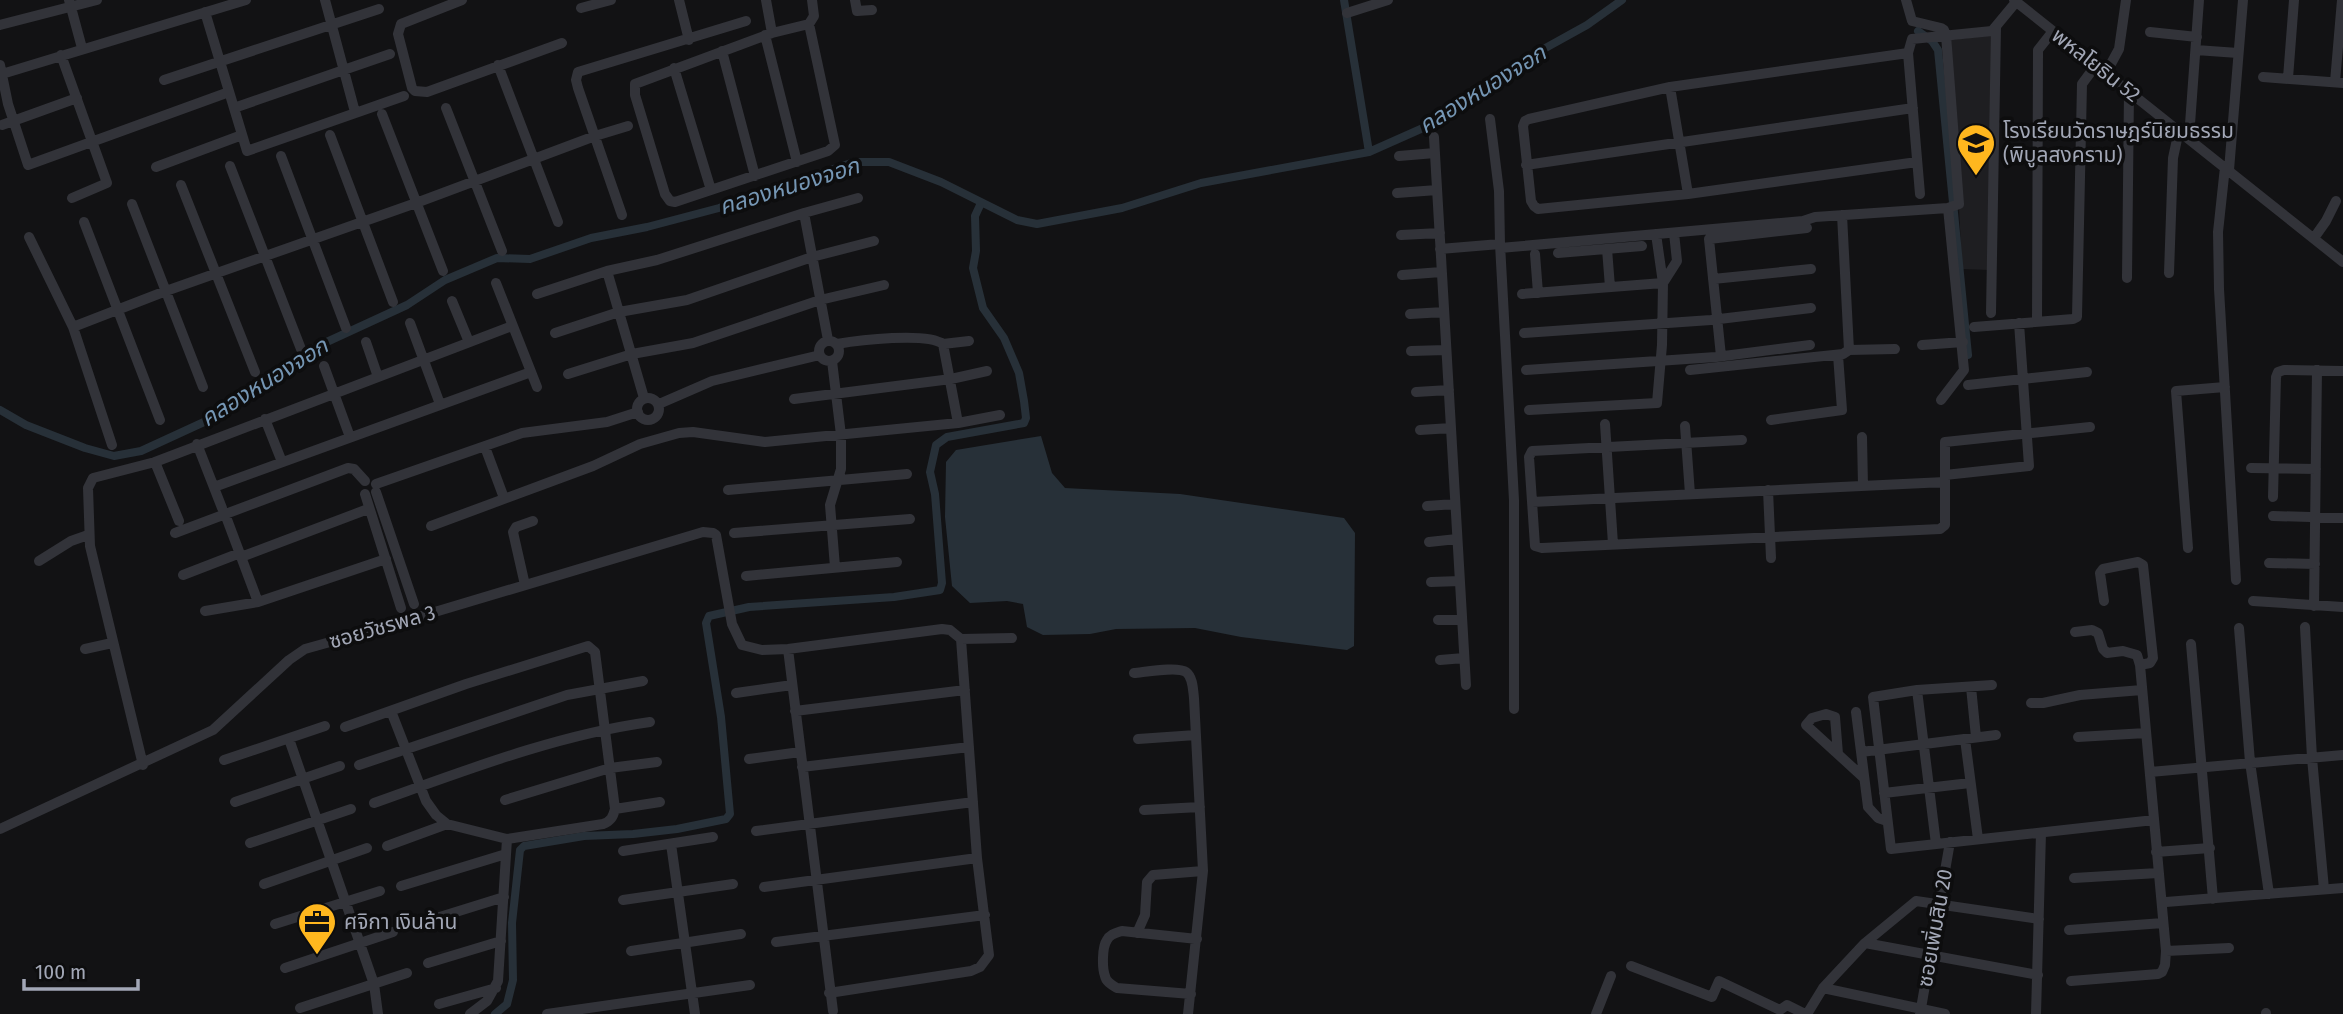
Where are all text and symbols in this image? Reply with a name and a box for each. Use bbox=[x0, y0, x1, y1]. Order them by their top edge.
street label: พหลโยธิน 52 bbox=[2047, 22, 2145, 108]
water label: คลองหนองจอก bbox=[1413, 38, 1552, 139]
place label: โรงเรียนวัดราษฎร์นิยมธรรม (พิบูลสงคราม) bbox=[2003, 118, 2234, 168]
school or university icon: โรงเรียนวัดราษฎร์นิยมธรรม (พิบูลสงคราม) bbox=[1955, 122, 1997, 177]
water label: คลองหนองจอก bbox=[715, 151, 864, 221]
water label: คลองหนองจอก bbox=[195, 331, 334, 432]
street label: ซอยวัชรพล 3 bbox=[326, 599, 438, 655]
street label: ซอยเพิ่มสิน 20 bbox=[1911, 867, 1958, 989]
office icon: ศจิกา เงินล้าน bbox=[296, 901, 338, 956]
place label: ศจิกา เงินล้าน bbox=[344, 909, 457, 935]
scale bar bbox=[24, 948, 138, 992]
text: 100 m bbox=[35, 959, 86, 985]

